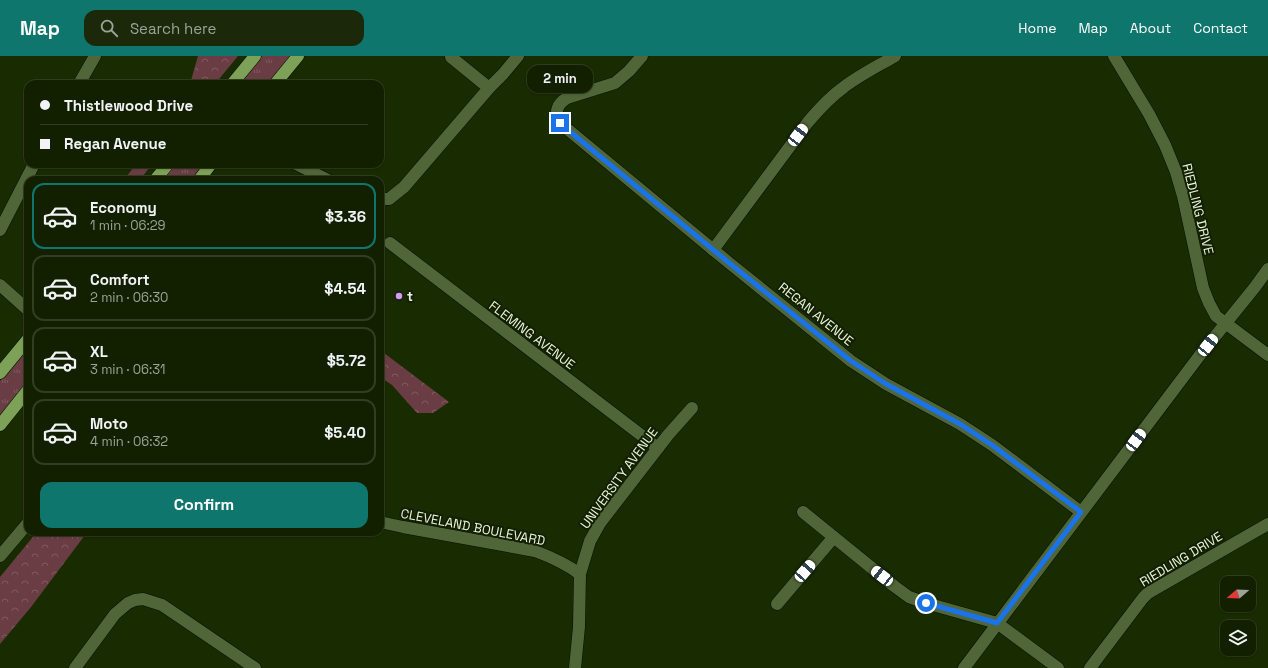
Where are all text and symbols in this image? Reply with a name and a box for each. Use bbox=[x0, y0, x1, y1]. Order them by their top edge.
search box bbox=[84, 10, 364, 46]
text: Map bbox=[20, 16, 60, 41]
icon: search bbox=[98, 17, 120, 39]
text: Search here bbox=[130, 19, 216, 38]
text: Home bbox=[1018, 19, 1056, 37]
text: Map bbox=[1078, 19, 1108, 37]
text: About bbox=[1130, 19, 1171, 37]
text: Contact bbox=[1193, 19, 1248, 37]
callout: 2 min bbox=[527, 65, 593, 93]
text: 2 min bbox=[543, 70, 577, 87]
text: Thistlewood Drive bbox=[64, 96, 193, 115]
route end bbox=[551, 114, 569, 132]
car bbox=[786, 122, 810, 148]
text: Regan Avenue bbox=[64, 134, 166, 153]
street label: RIEDLING DRIVE bbox=[1178, 162, 1218, 256]
icon: car bbox=[42, 198, 78, 234]
text: Economy bbox=[90, 198, 157, 217]
text: $3.36 bbox=[325, 207, 366, 226]
text: 1 min · 06:29 bbox=[90, 217, 166, 234]
icon: car bbox=[42, 270, 78, 306]
text: Comfort bbox=[90, 270, 150, 289]
text: $4.54 bbox=[324, 279, 366, 298]
street label: REGAN AVENUE bbox=[775, 279, 857, 349]
place label: t bbox=[407, 288, 413, 305]
text: 2 min · 06:30 bbox=[90, 289, 168, 306]
marker: t bbox=[394, 291, 404, 301]
street label: FLEMING AVENUE bbox=[485, 297, 579, 373]
car bbox=[1196, 332, 1220, 358]
icon: car bbox=[42, 342, 78, 378]
text: XL bbox=[90, 342, 108, 361]
text: $5.72 bbox=[327, 351, 366, 370]
text: 3 min · 06:31 bbox=[90, 361, 165, 378]
icon: car bbox=[42, 414, 78, 450]
text: Moto bbox=[90, 414, 128, 433]
text: $5.40 bbox=[324, 423, 366, 442]
street label: UNIVERSITY AVENUE bbox=[576, 424, 662, 532]
car bbox=[1124, 427, 1148, 453]
text: 4 min · 06:32 bbox=[90, 433, 168, 450]
button: Confirm bbox=[40, 482, 368, 528]
street label: CLEVELAND BOULEVARD bbox=[399, 505, 547, 549]
street label: RIEDLING DRIVE bbox=[1137, 528, 1225, 590]
car bbox=[793, 558, 817, 584]
car bbox=[869, 564, 895, 588]
north arrow bbox=[1220, 576, 1256, 612]
map controls bbox=[1220, 576, 1256, 656]
route start bbox=[917, 594, 935, 612]
button: layers bbox=[1220, 620, 1256, 656]

